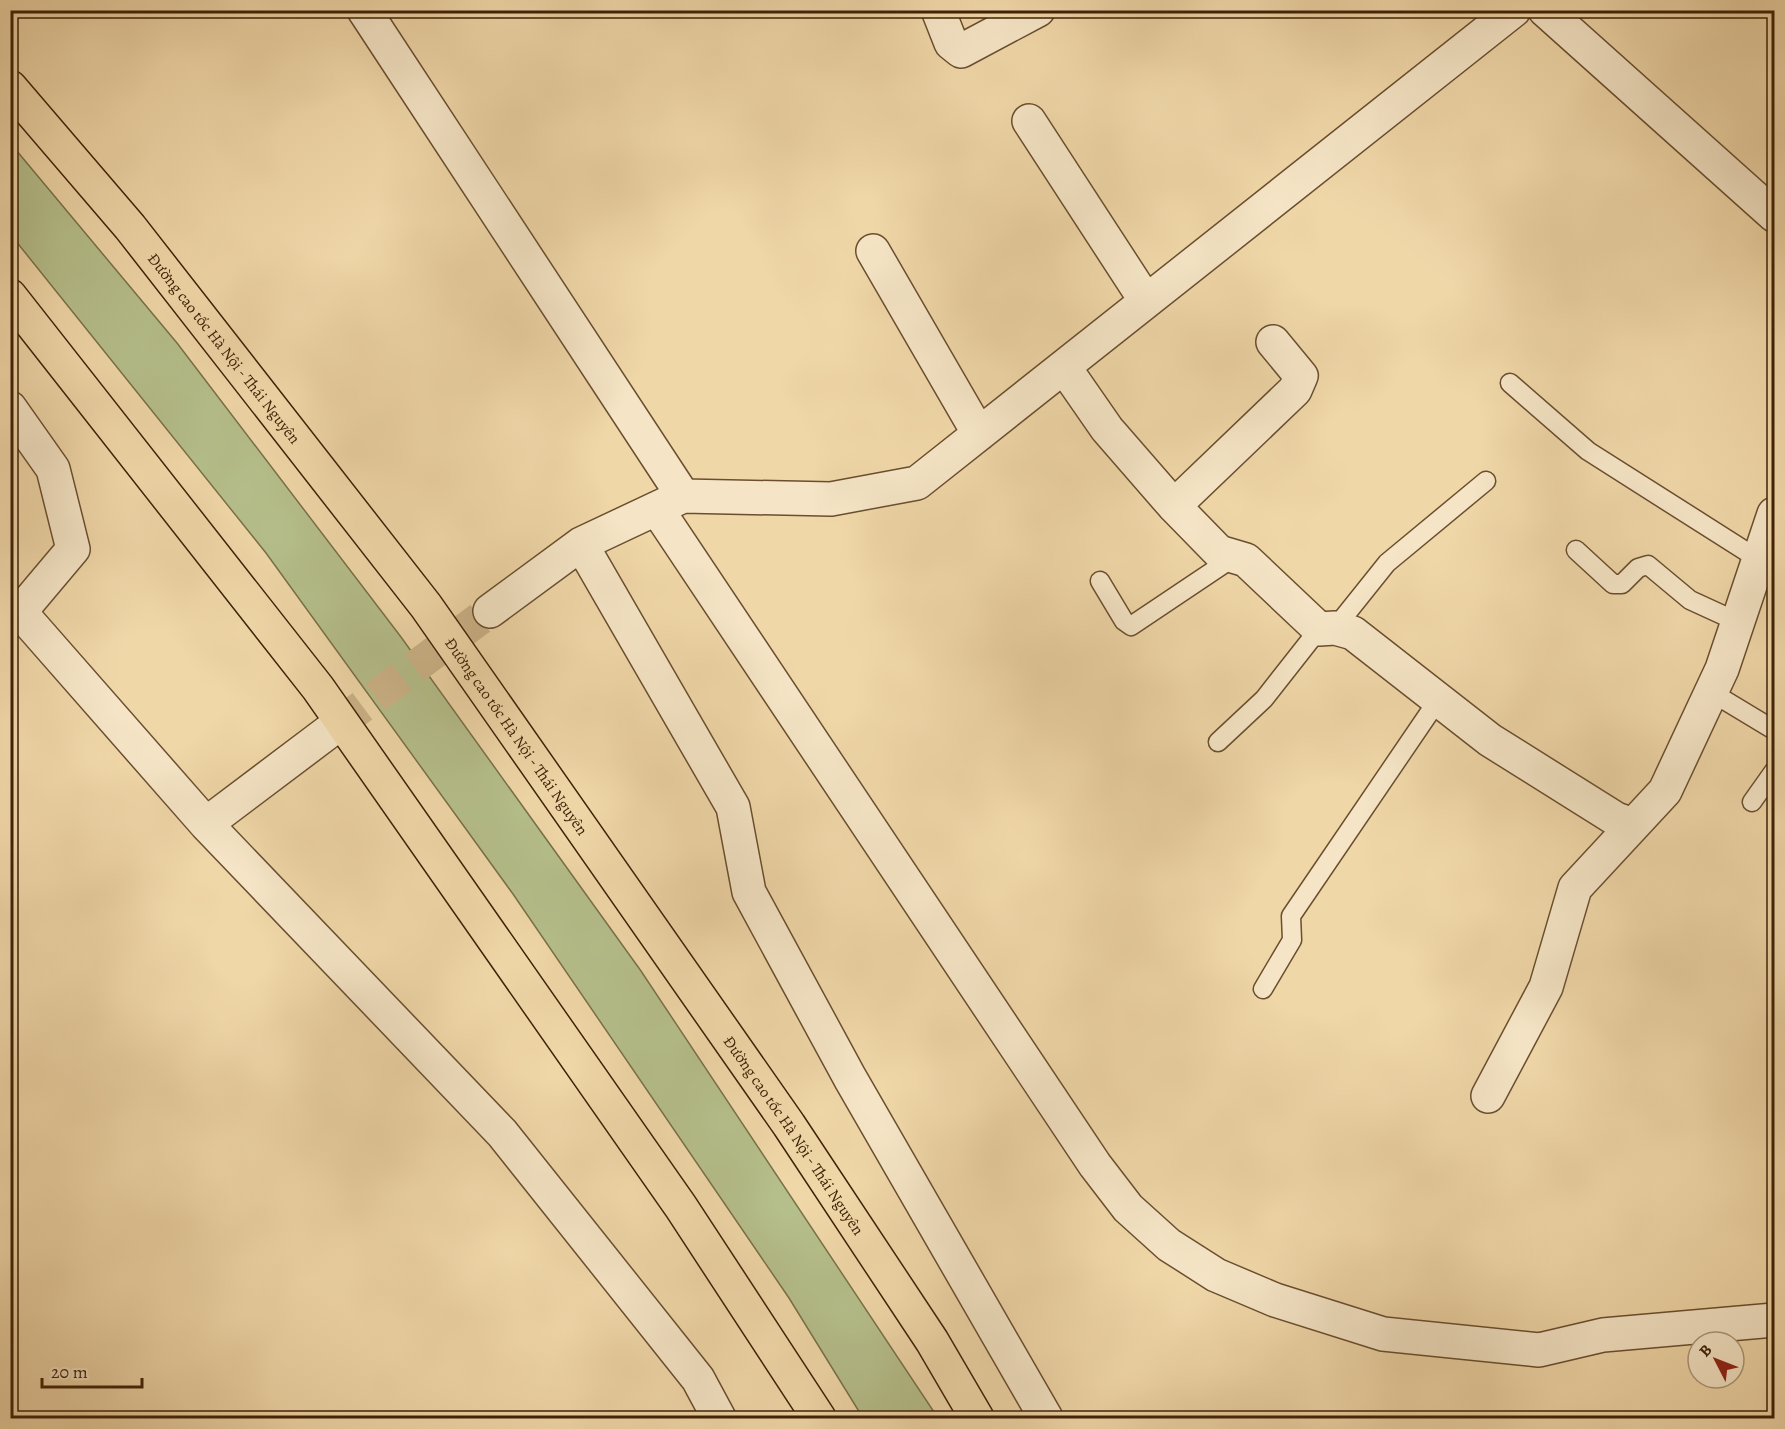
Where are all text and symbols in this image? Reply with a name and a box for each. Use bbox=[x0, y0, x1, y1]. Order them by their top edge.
street label: Đường cao tốc Hà Nội - Thái Nguyên bbox=[142, 249, 305, 449]
street label: Đường cao tốc Hà Nội - Thái Nguyên bbox=[439, 633, 593, 840]
street label: Đường cao tốc Hà Nội - Thái Nguyên bbox=[718, 1032, 869, 1240]
north arrow bbox=[1686, 1330, 1746, 1390]
text: B bbox=[1694, 1340, 1717, 1362]
scale bar bbox=[42, 1351, 142, 1389]
text: 20 m bbox=[51, 1360, 88, 1384]

